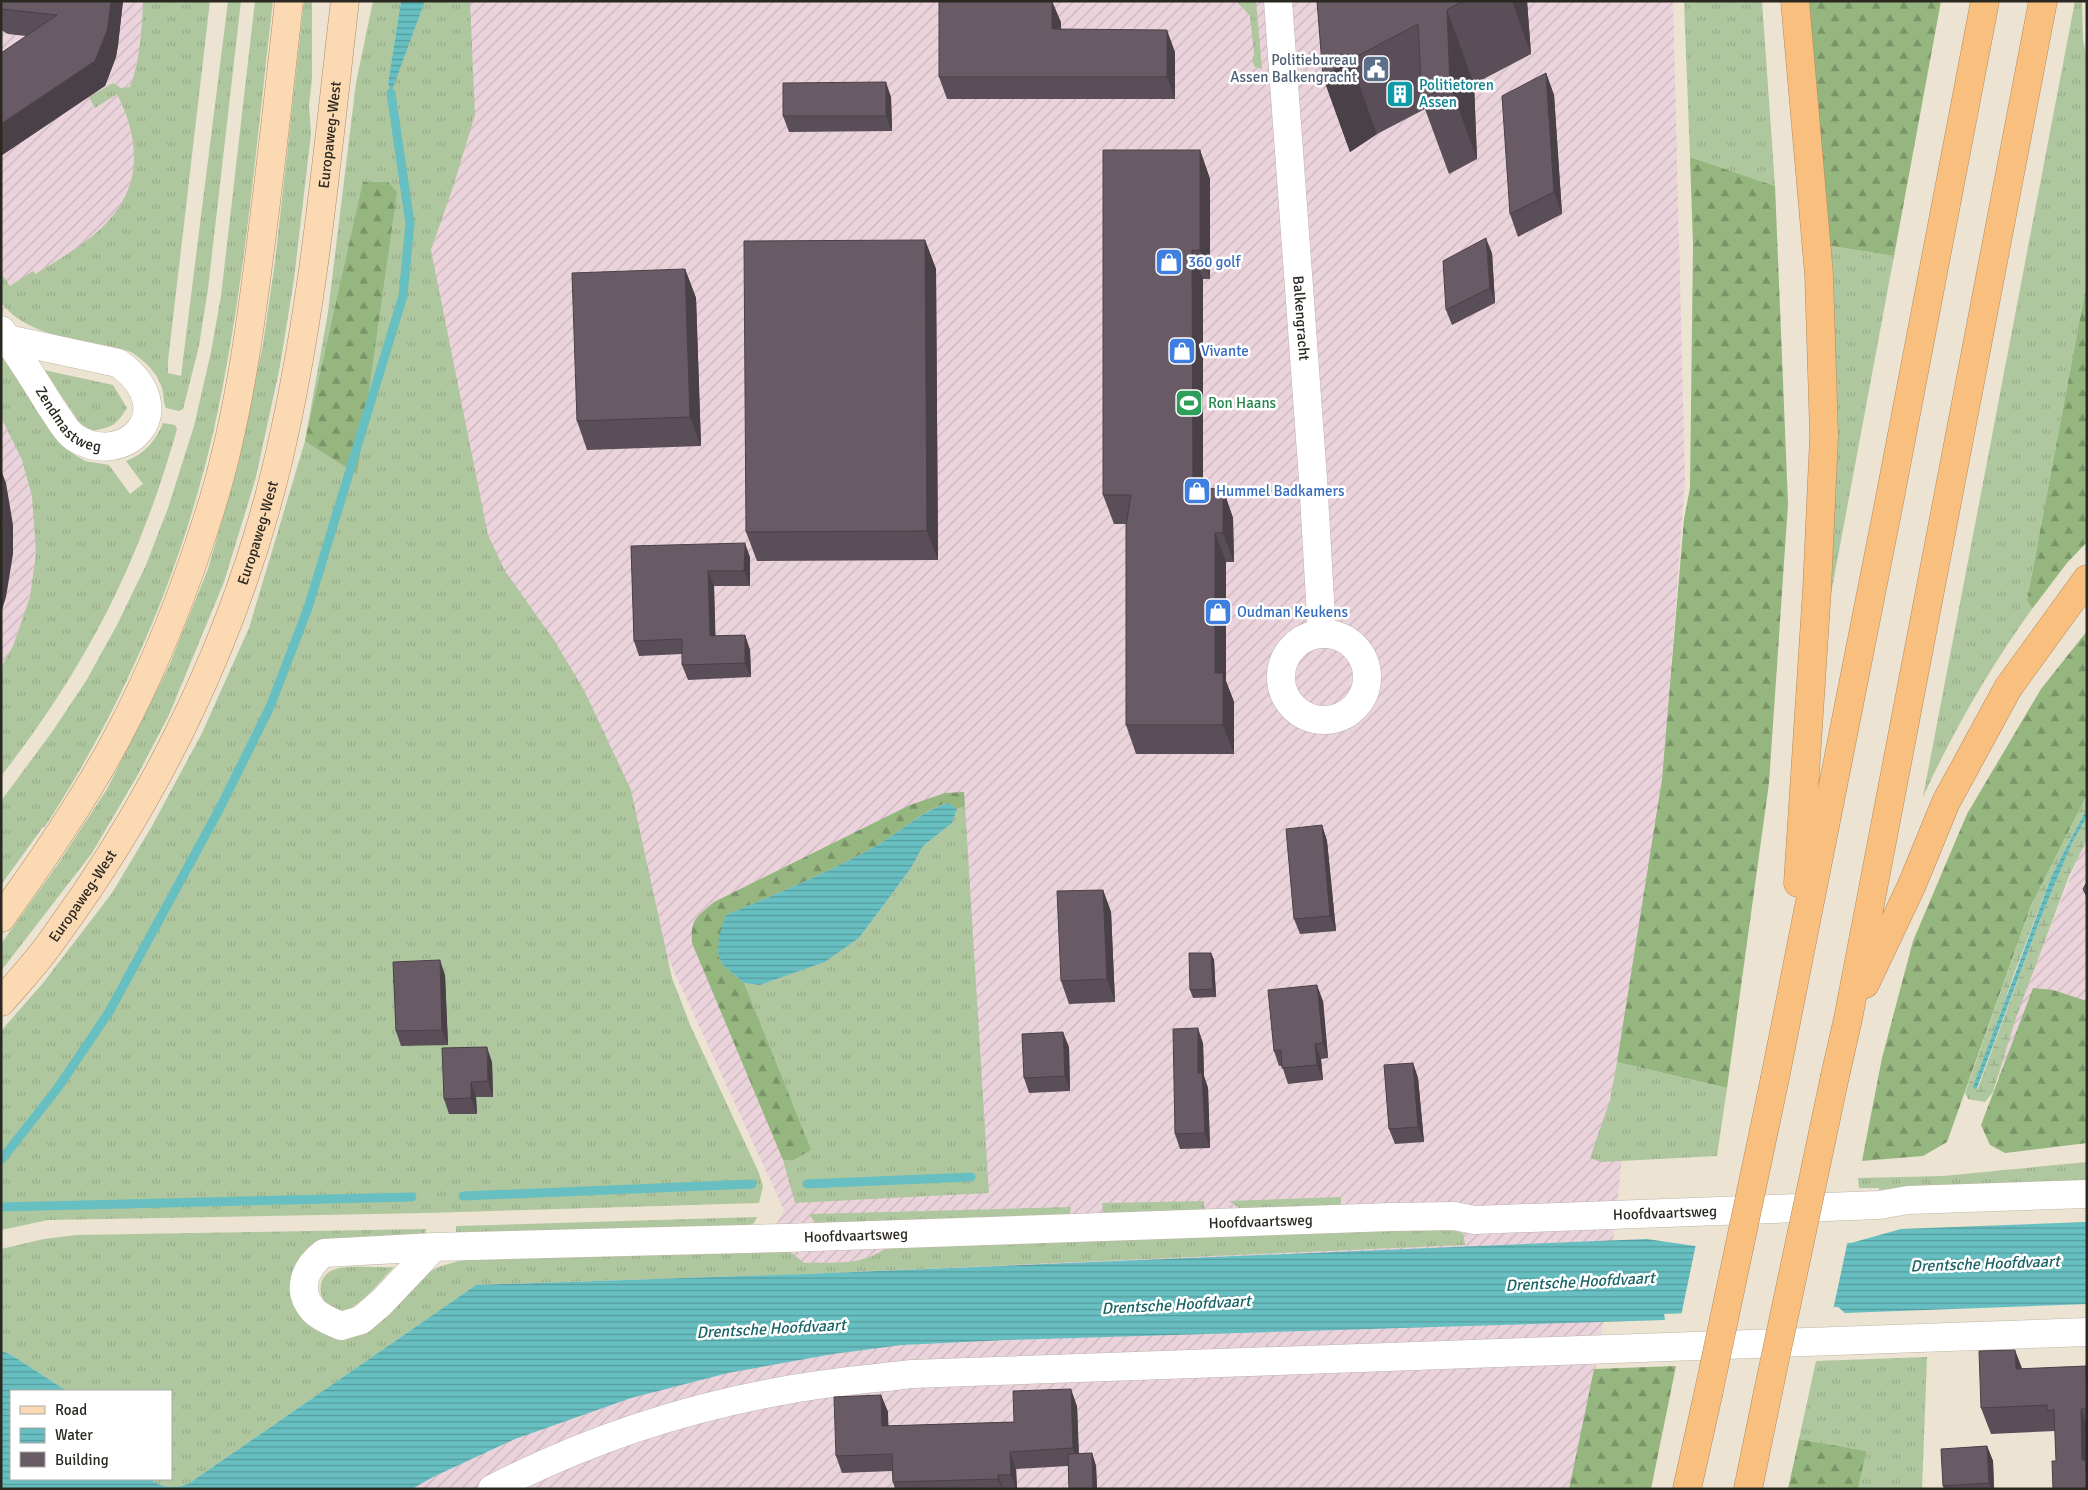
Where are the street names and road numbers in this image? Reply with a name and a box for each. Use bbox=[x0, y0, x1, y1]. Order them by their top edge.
street label: Europaweg-West bbox=[315, 80, 345, 190]
street label: Balkengracht bbox=[1289, 275, 1313, 361]
street label: Zendmastweg bbox=[32, 383, 102, 456]
street label: Europaweg-West bbox=[233, 479, 282, 587]
street label: Europaweg-West bbox=[45, 847, 120, 946]
street label: Hoofdvaartsweg bbox=[1613, 1202, 1717, 1224]
street label: Hoofdvaartsweg bbox=[1208, 1211, 1313, 1232]
street label: Hoofdvaartsweg bbox=[803, 1225, 908, 1246]

